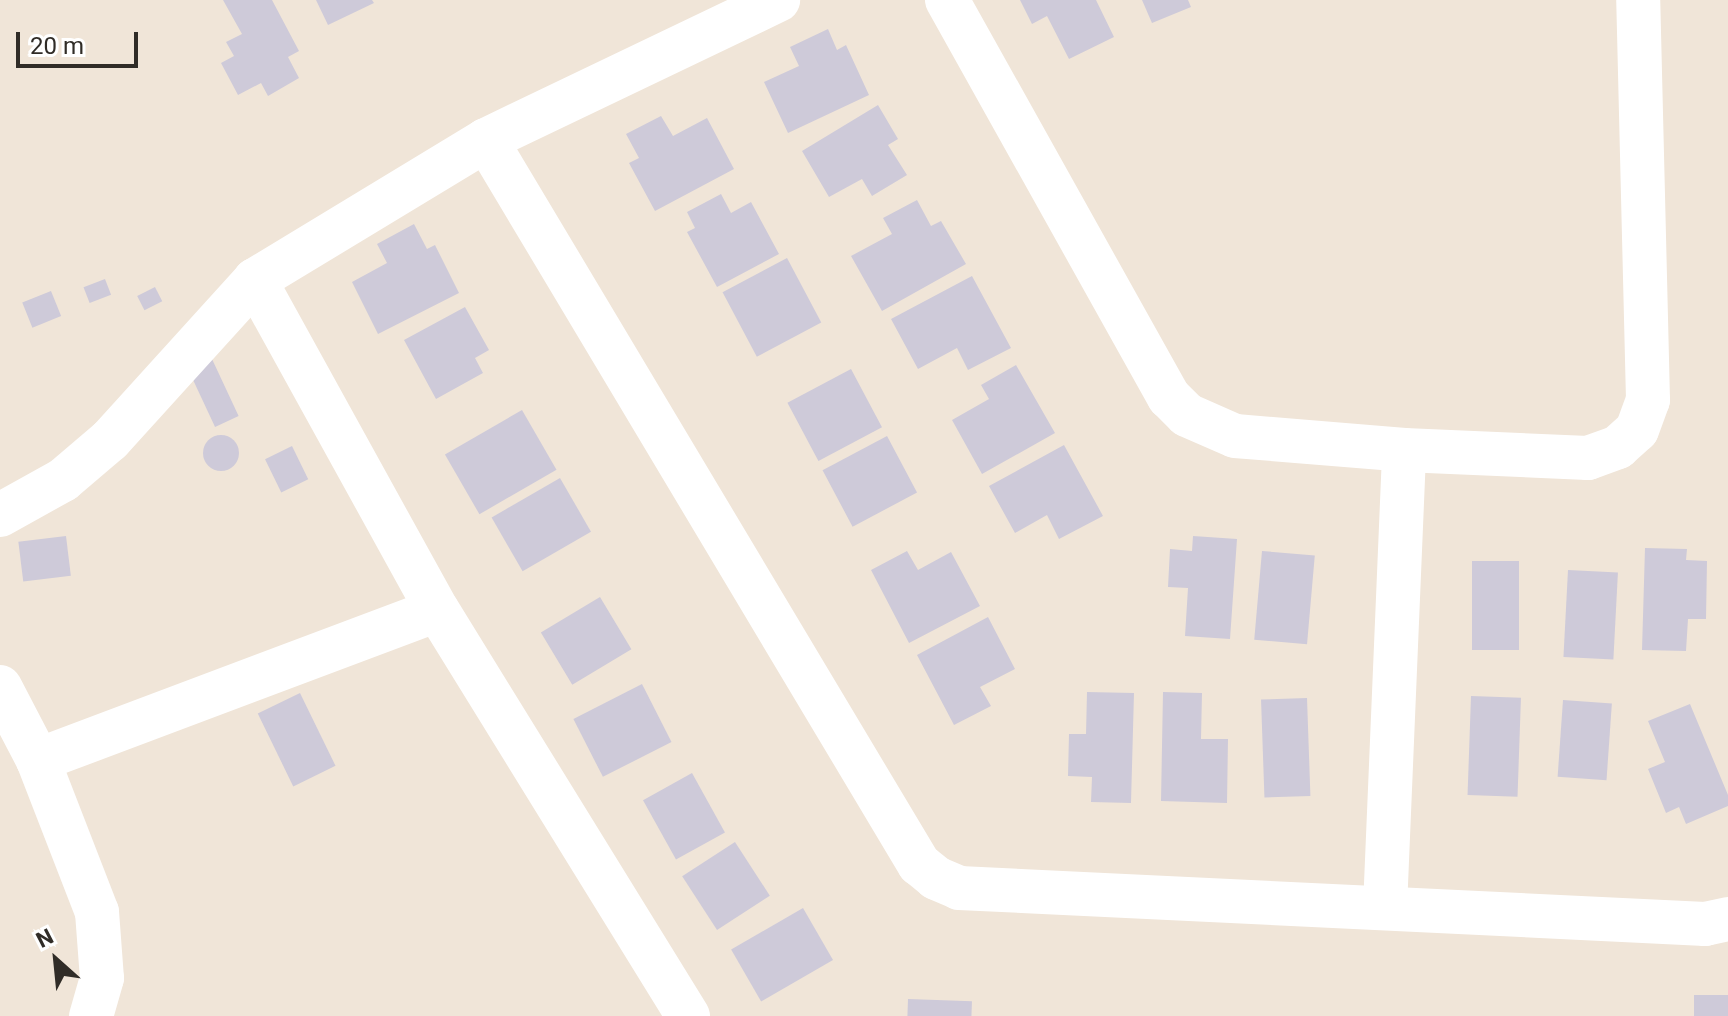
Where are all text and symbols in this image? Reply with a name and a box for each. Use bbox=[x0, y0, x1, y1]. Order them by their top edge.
scale bar bbox=[20, 16, 142, 66]
text: 20 m bbox=[30, 32, 84, 60]
north arrow bbox=[16, 920, 96, 1000]
text: N bbox=[32, 924, 57, 953]

